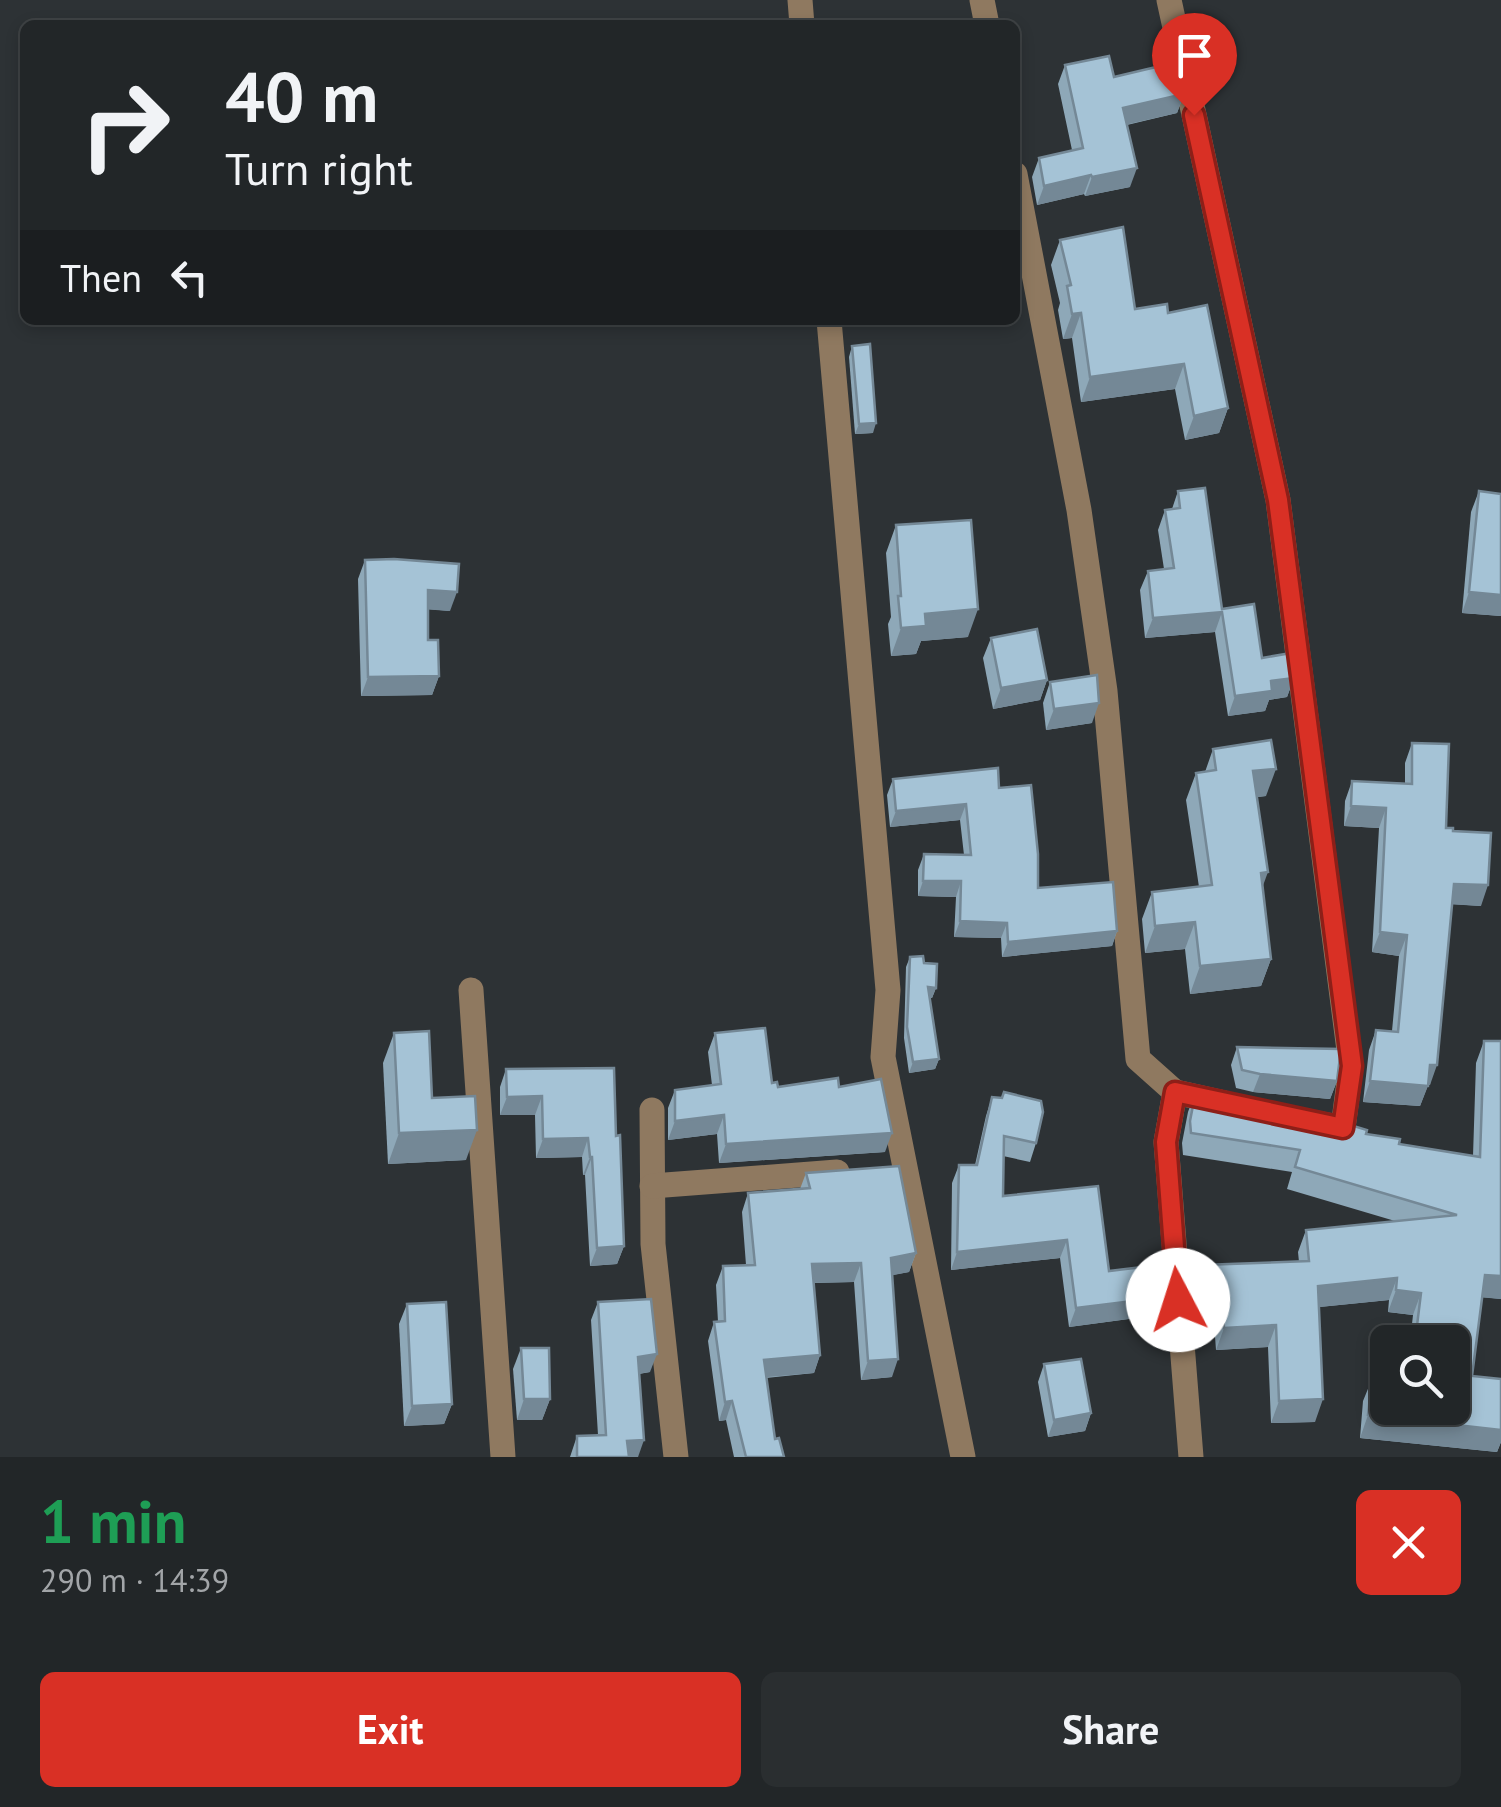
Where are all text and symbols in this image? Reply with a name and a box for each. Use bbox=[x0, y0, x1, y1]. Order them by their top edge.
pin bbox=[1152, 13, 1237, 116]
icon: arrive bbox=[1167, 28, 1222, 83]
text: 40 m bbox=[225, 51, 378, 141]
icon: right bbox=[60, 60, 190, 190]
text: Turn right bbox=[225, 139, 413, 197]
icon: left bbox=[162, 250, 217, 305]
text: Then bbox=[60, 253, 142, 302]
position arrow bbox=[1126, 1248, 1230, 1352]
map controls bbox=[1370, 1325, 1470, 1425]
button: search bbox=[1370, 1325, 1470, 1425]
text: 1 min bbox=[40, 1482, 186, 1560]
button: close bbox=[1356, 1490, 1461, 1595]
text: 290 m · 14:39 bbox=[40, 1559, 229, 1601]
button: Exit bbox=[40, 1672, 741, 1787]
button: Share bbox=[761, 1672, 1461, 1787]

